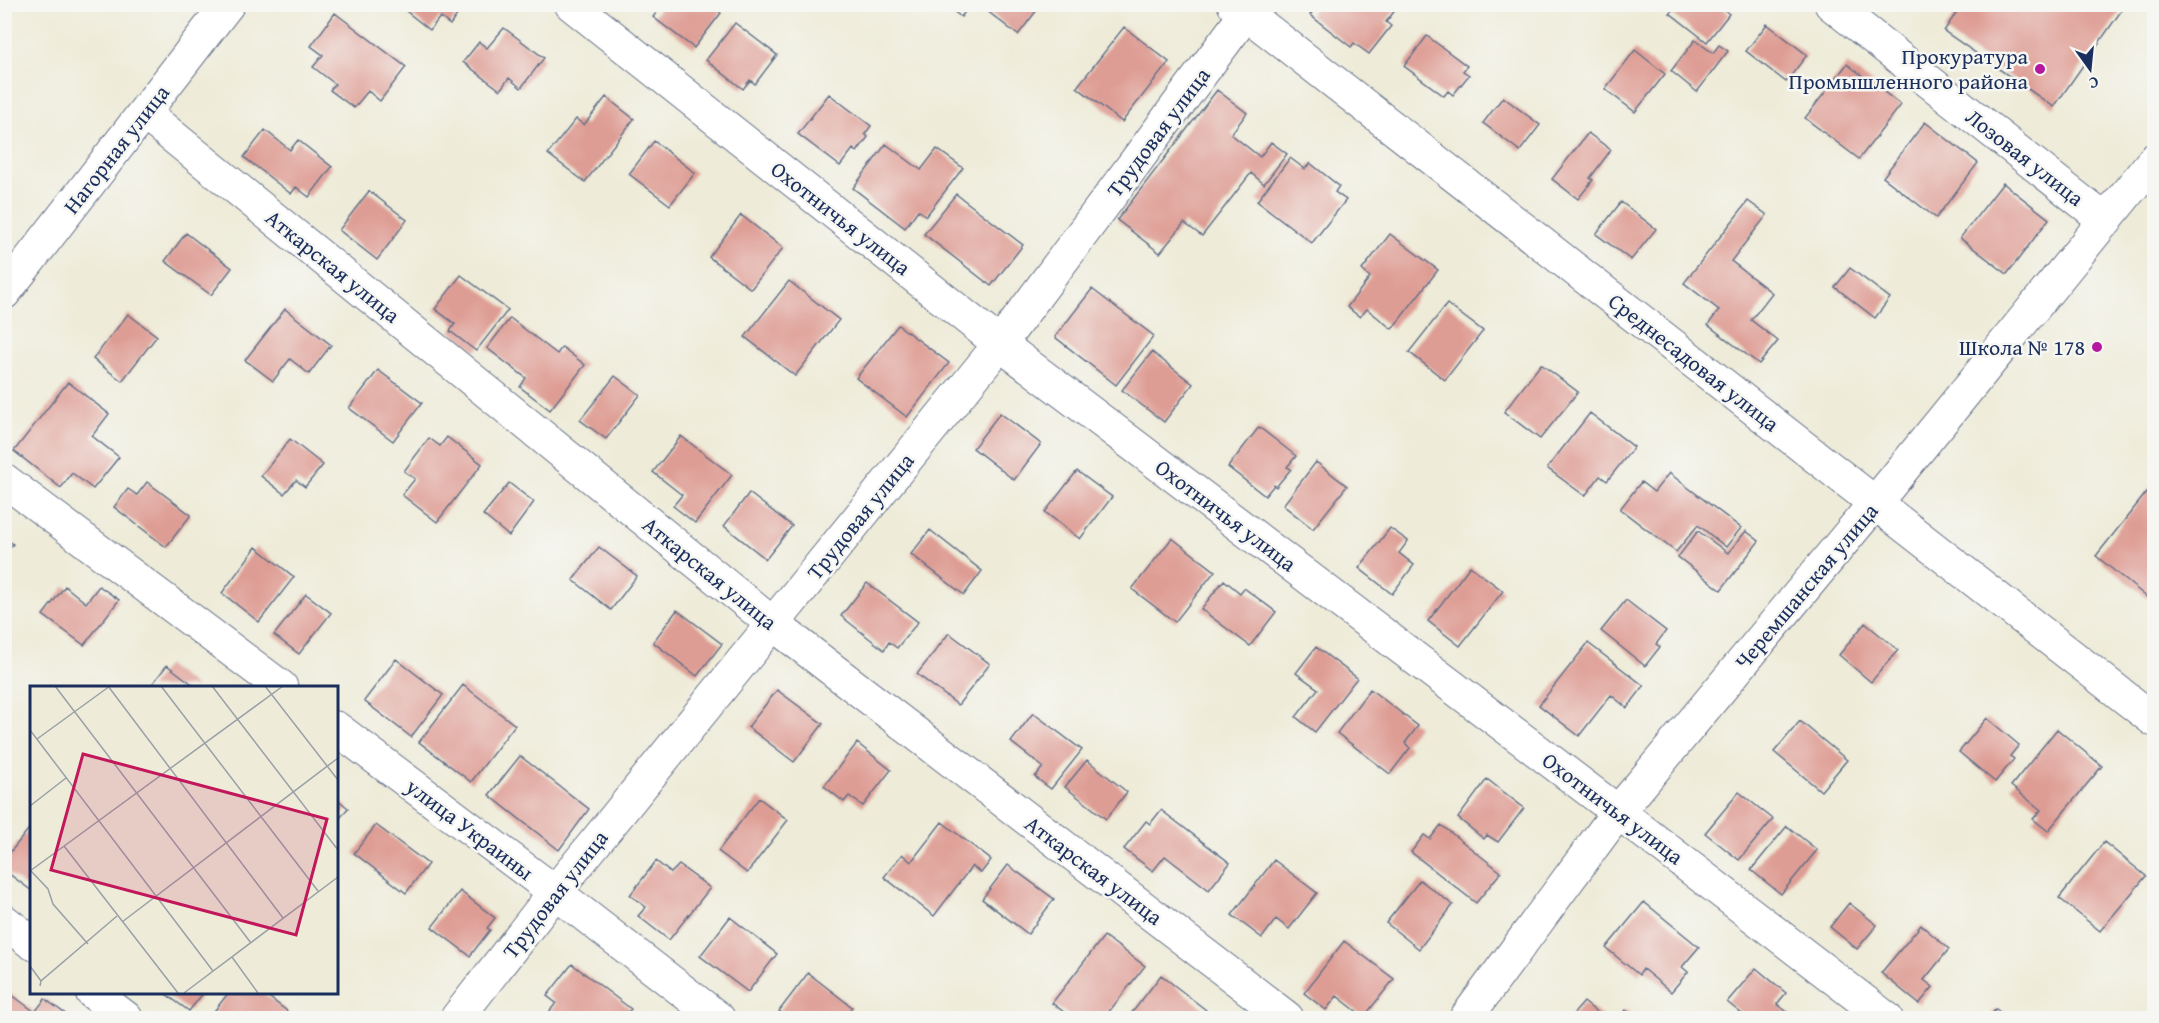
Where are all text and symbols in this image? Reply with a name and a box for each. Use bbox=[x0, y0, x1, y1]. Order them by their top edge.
north arrow bbox=[2060, 39, 2120, 99]
place label: Прокуратура Промышленного района bbox=[1789, 40, 2029, 97]
street label: Трудовая улица bbox=[1099, 60, 1218, 204]
marker: Прокуратура Промышленного района bbox=[2033, 62, 2047, 76]
text: С bbox=[2086, 71, 2101, 96]
street label: Нагорная улица bbox=[55, 77, 177, 220]
street label: Лозовая улица bbox=[1959, 101, 2091, 214]
street label: Охотничья улица bbox=[764, 153, 918, 283]
street label: Аткарская улица bbox=[259, 202, 408, 331]
street label: Среднесадовая улица bbox=[1602, 285, 1787, 439]
place label: Школа № 178 bbox=[1959, 331, 2085, 363]
marker: Школа № 178 bbox=[2090, 340, 2104, 354]
street label: Трудовая улица bbox=[799, 445, 922, 586]
street label: Охотничья улица bbox=[1149, 451, 1304, 579]
street label: Черемшанская улица bbox=[1727, 495, 1886, 676]
street label: Аткарская улица bbox=[636, 509, 785, 638]
inset map bbox=[30, 686, 338, 993]
street label: Охотничья улица bbox=[1536, 744, 1691, 872]
street label: улица Украины bbox=[399, 770, 541, 888]
street label: Аткарская улица bbox=[1019, 808, 1170, 933]
street label: Трудовая улица bbox=[495, 823, 616, 965]

